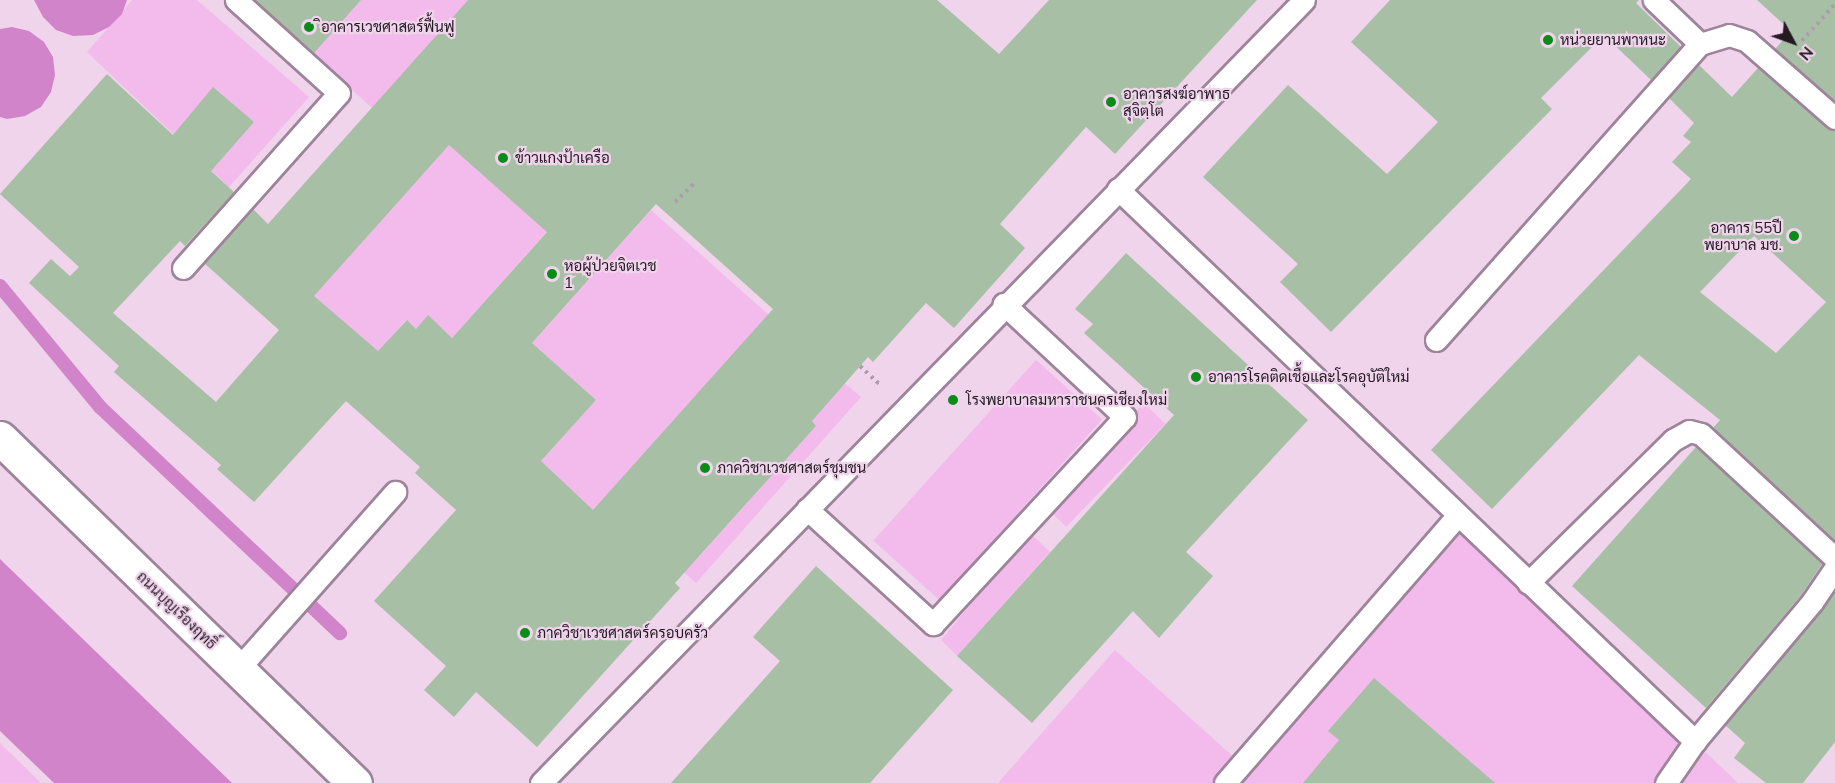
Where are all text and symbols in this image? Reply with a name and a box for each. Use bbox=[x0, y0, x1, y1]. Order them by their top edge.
north arrow bbox=[1763, 12, 1823, 72]
place label: ิอาคารเวชศาสตร์ฟื้นฟู bbox=[321, 18, 455, 36]
marker: ิอาคารเวชศาสตร์ฟื้นฟู bbox=[302, 20, 316, 34]
place label: หน่วยยานพาหนะ bbox=[1560, 31, 1666, 49]
marker: หน่วยยานพาหนะ bbox=[1541, 33, 1555, 47]
text: N bbox=[1795, 43, 1818, 65]
place label: อาคารสงฆ์อาพาธ สุจิตฺโต bbox=[1123, 84, 1230, 119]
marker: อาคารสงฆ์อาพาธ สุจิตฺโต bbox=[1104, 95, 1118, 109]
place label: ข้าวแกงป้าเครือ bbox=[515, 149, 610, 167]
marker: ข้าวแกงป้าเครือ bbox=[496, 151, 510, 165]
place label: อาคาร 55ปี พยาบาล มช. bbox=[1704, 218, 1782, 253]
marker: อาคาร 55ปี พยาบาล มช. bbox=[1787, 229, 1801, 243]
place label: หอผู้ป่วยจิตเวช 1 bbox=[564, 256, 657, 291]
marker: หอผู้ป่วยจิตเวช 1 bbox=[545, 267, 559, 281]
place label: อาคารโรคติดเชื้อและโรคอุบัติใหม่ bbox=[1208, 368, 1410, 386]
marker: อาคารโรคติดเชื้อและโรคอุบัติใหม่ bbox=[1189, 370, 1203, 384]
marker: โรงพยาบาลมหาราชนครเชียงใหม่ bbox=[944, 391, 962, 409]
place label: โรงพยาบาลมหาราชนครเชียงใหม่ bbox=[966, 391, 1167, 409]
place label: ภาควิชาเวชศาสตร์ชุมชน bbox=[717, 459, 866, 477]
marker: ภาควิชาเวชศาสตร์ชุมชน bbox=[698, 461, 712, 475]
street label: ถนนบุญเรืองฤทธิ์ bbox=[133, 567, 221, 653]
place label: ภาควิชาเวชศาสตร์ครอบครัว bbox=[537, 624, 708, 642]
marker: ภาควิชาเวชศาสตร์ครอบครัว bbox=[518, 626, 532, 640]

